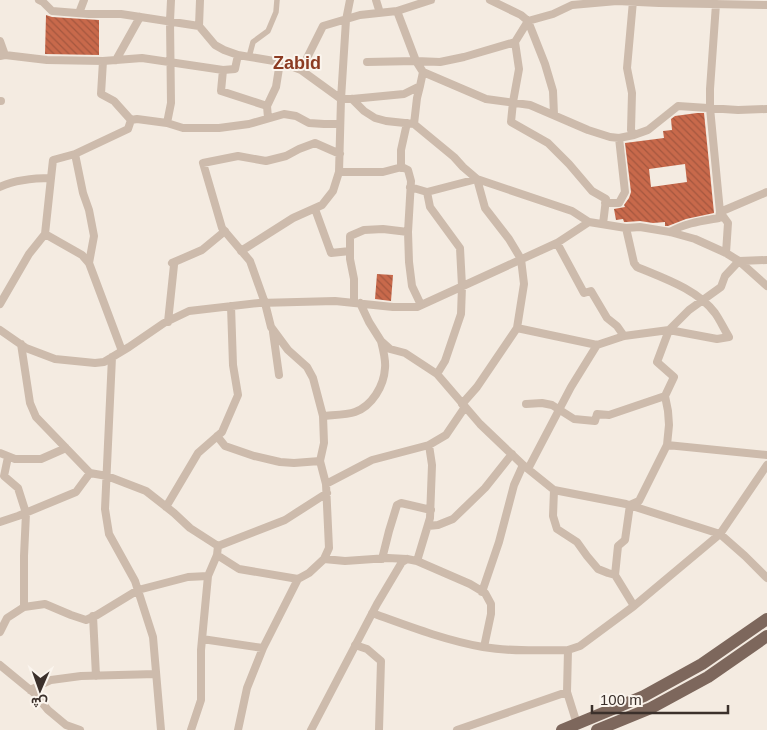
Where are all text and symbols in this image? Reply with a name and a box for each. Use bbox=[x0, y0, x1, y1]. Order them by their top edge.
district label: Zabid bbox=[273, 53, 321, 73]
north arrow bbox=[15, 665, 65, 715]
scale bar bbox=[592, 682, 728, 714]
text: 100 m bbox=[600, 691, 642, 708]
text: ش bbox=[31, 694, 48, 711]

